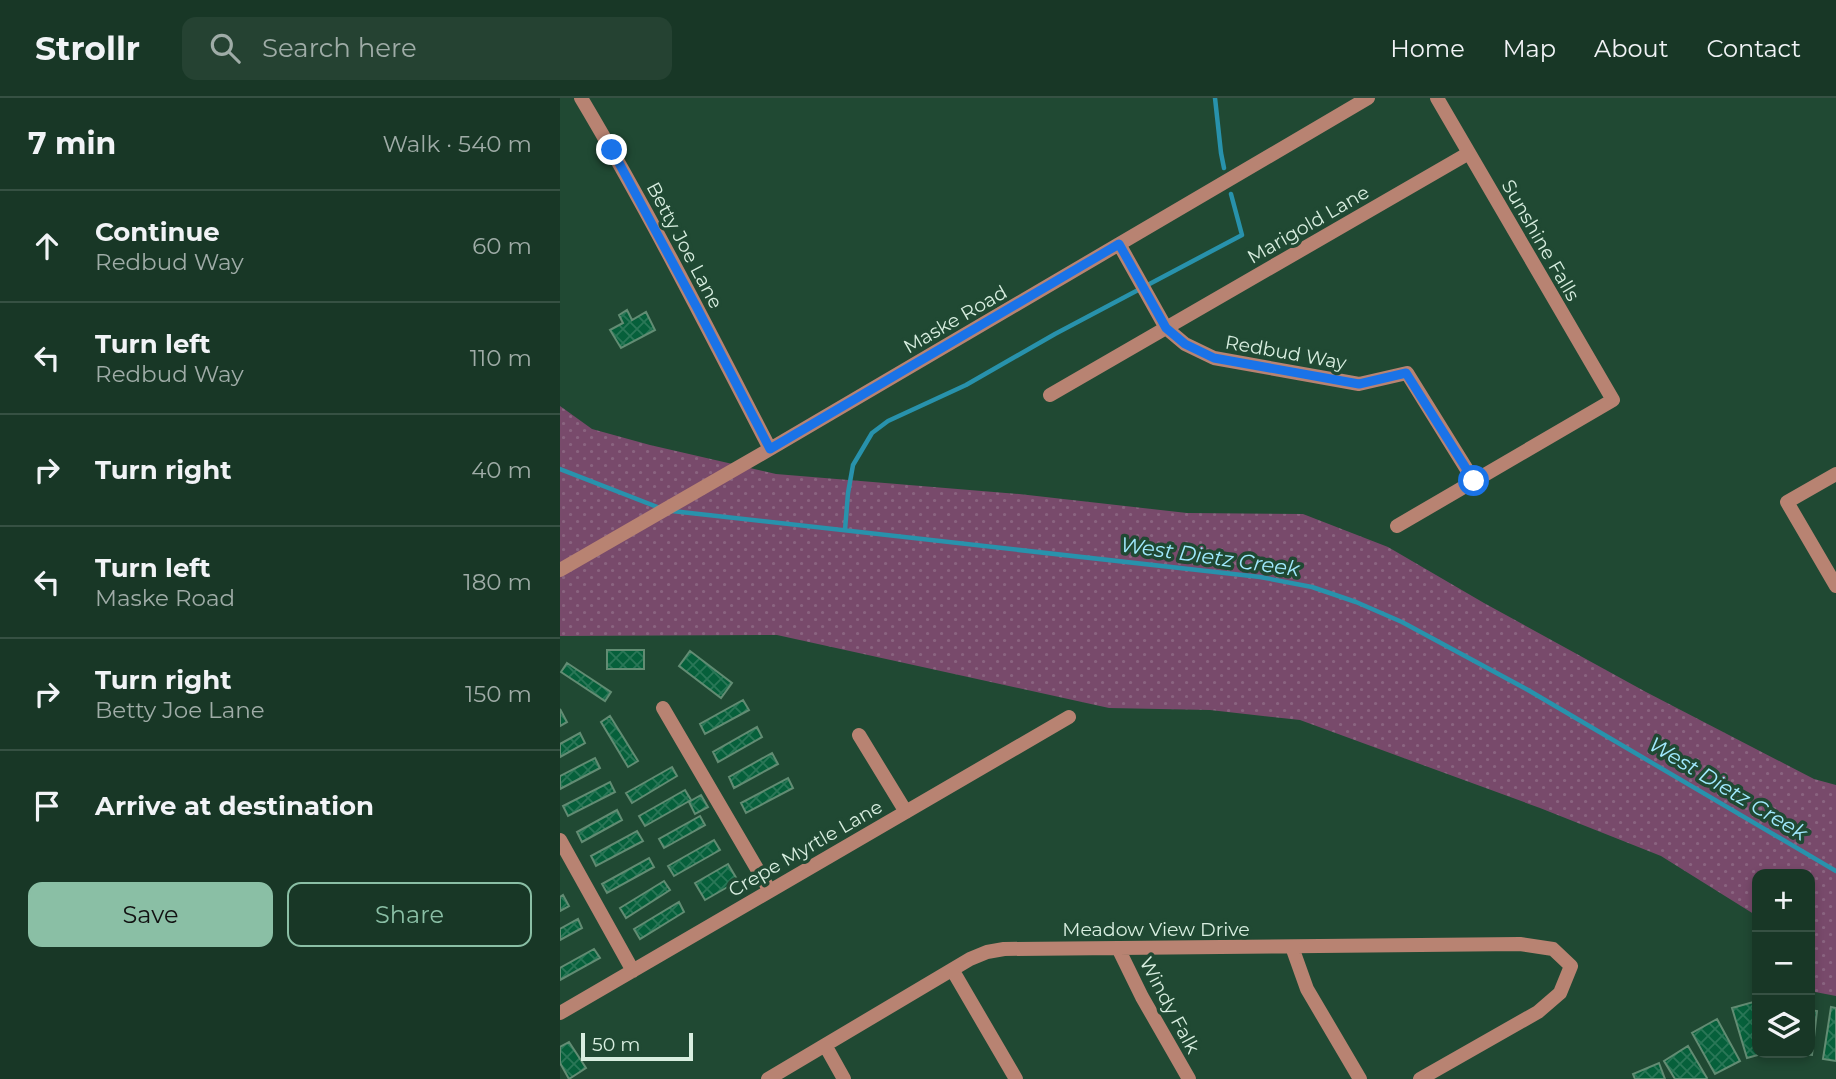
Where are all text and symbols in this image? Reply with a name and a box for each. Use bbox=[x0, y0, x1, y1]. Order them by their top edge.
search box bbox=[182, 17, 672, 80]
text: Strollr bbox=[35, 28, 140, 68]
icon: search bbox=[206, 29, 244, 67]
text: Search here bbox=[262, 32, 417, 64]
text: Home bbox=[1390, 34, 1465, 63]
text: Map bbox=[1503, 34, 1556, 63]
text: About bbox=[1594, 34, 1668, 63]
text: Contact bbox=[1706, 34, 1801, 63]
text: 7 min bbox=[28, 125, 116, 162]
text: Walk · 540 m bbox=[382, 130, 532, 158]
route end bbox=[596, 134, 627, 165]
street label: Sunshine Falls bbox=[1497, 176, 1585, 305]
street label: Betty Joe Lane bbox=[641, 178, 728, 313]
street label: Marigold Lane bbox=[1243, 180, 1373, 269]
text: Continue bbox=[95, 216, 220, 248]
icon: ahead bbox=[28, 227, 66, 265]
text: 60 m bbox=[472, 232, 532, 260]
text: Redbud Way bbox=[95, 248, 244, 276]
street label: Maske Road bbox=[899, 281, 1011, 358]
text: Turn left bbox=[95, 328, 211, 360]
street label: Redbud Way bbox=[1223, 331, 1349, 375]
icon: left bbox=[28, 339, 66, 377]
text: 110 m bbox=[470, 344, 532, 372]
text: Redbud Way bbox=[95, 360, 244, 388]
icon: right bbox=[28, 451, 66, 489]
text: Turn right bbox=[95, 454, 231, 486]
text: 40 m bbox=[471, 456, 532, 484]
route start bbox=[1458, 465, 1489, 496]
water label: West Dietz Creek bbox=[1119, 532, 1303, 582]
text: Turn left bbox=[95, 552, 211, 584]
icon: left bbox=[28, 563, 66, 601]
text: 180 m bbox=[463, 568, 532, 596]
text: Maske Road bbox=[95, 584, 235, 612]
text: Turn right bbox=[95, 664, 231, 696]
icon: right bbox=[28, 675, 66, 713]
text: 150 m bbox=[465, 680, 532, 708]
text: Betty Joe Lane bbox=[95, 696, 265, 724]
water label: West Dietz Creek bbox=[1645, 731, 1813, 846]
icon: arrive bbox=[28, 787, 66, 825]
text: Arrive at destination bbox=[95, 790, 374, 822]
street label: Crepe Myrtle Lane bbox=[724, 795, 886, 902]
map controls bbox=[1752, 869, 1815, 1058]
button: + bbox=[1752, 869, 1815, 932]
button: Save bbox=[28, 882, 273, 947]
button: Share bbox=[287, 882, 532, 947]
street label: Meadow View Drive bbox=[1062, 918, 1250, 941]
button: − bbox=[1752, 932, 1815, 995]
street label: Windy Falk bbox=[1134, 953, 1205, 1058]
button: layers bbox=[1752, 995, 1815, 1058]
scale bar bbox=[581, 1030, 693, 1062]
text: 50 m bbox=[592, 1033, 640, 1056]

